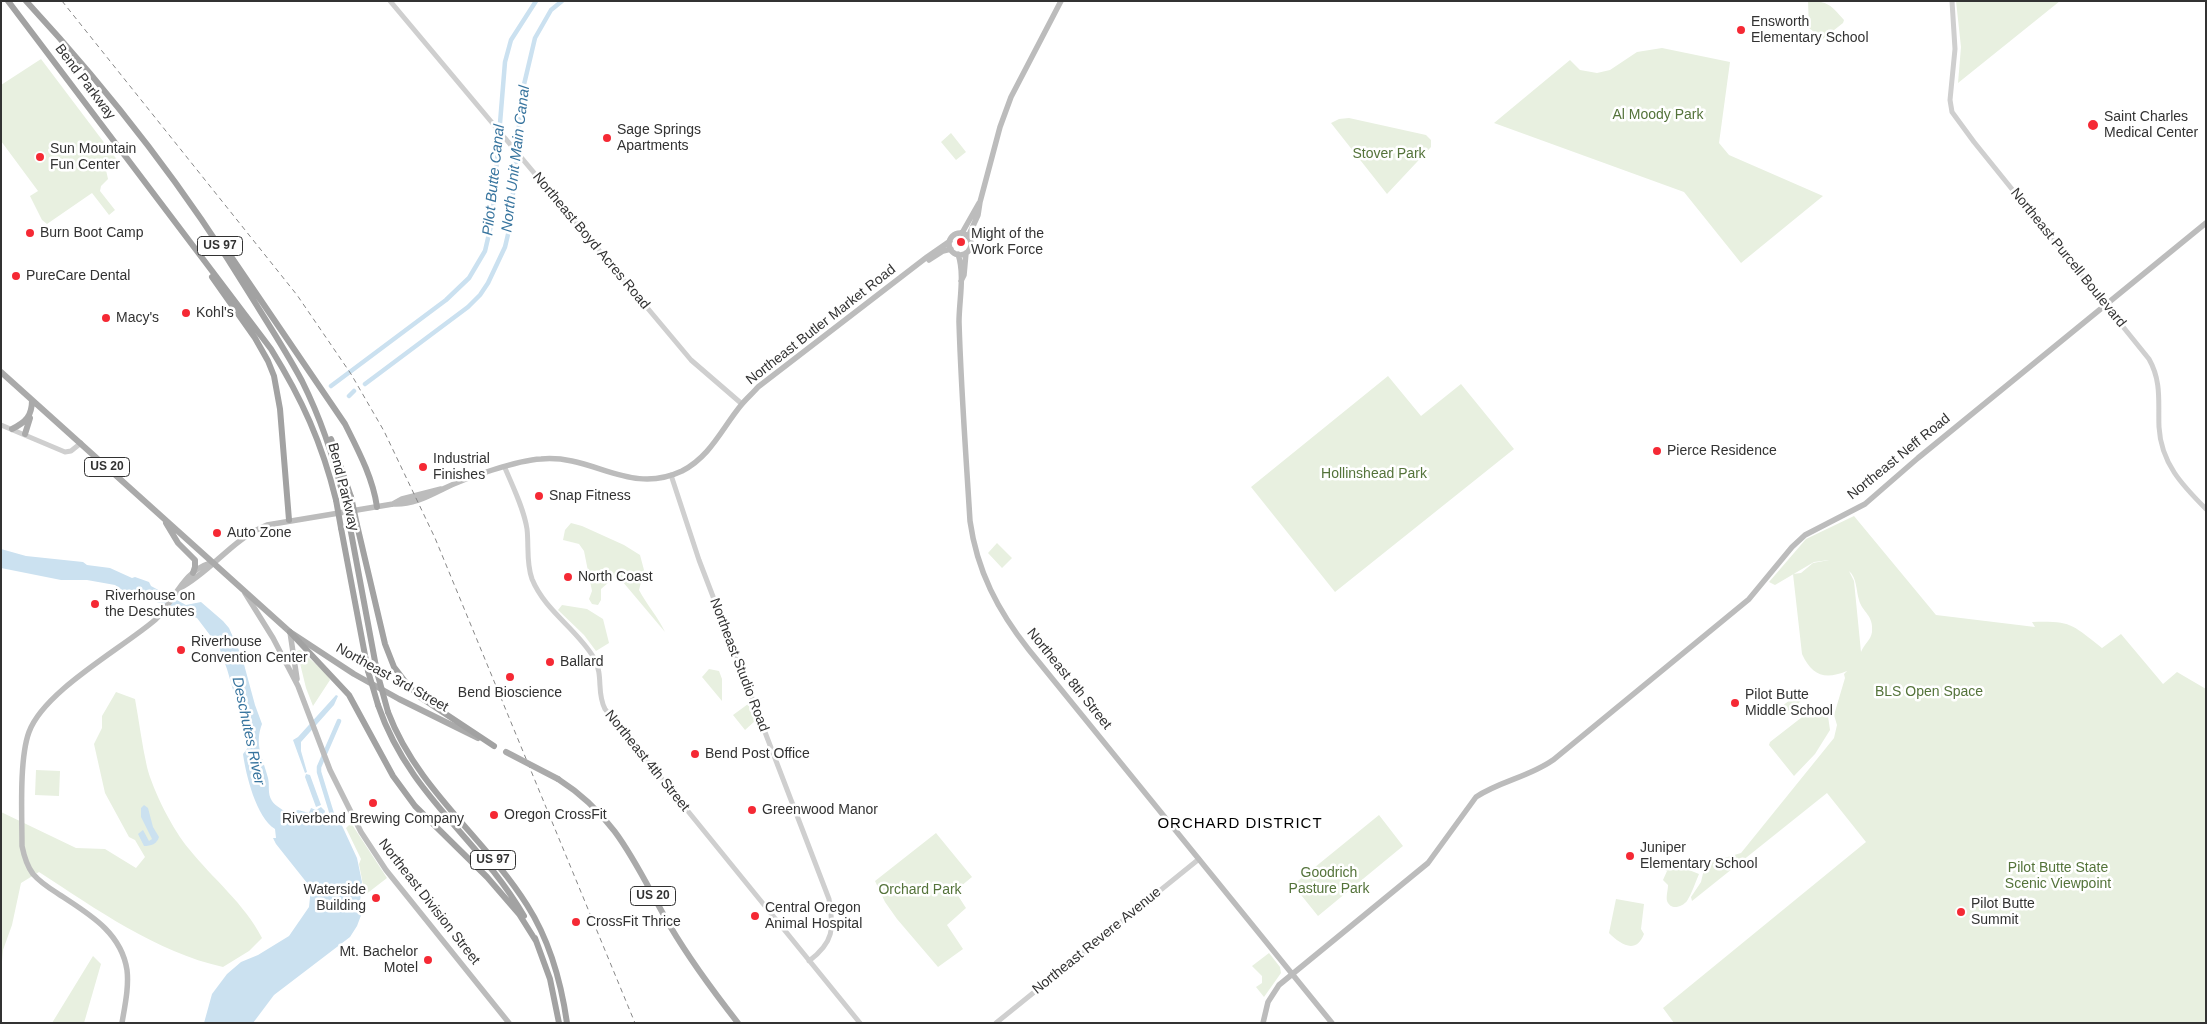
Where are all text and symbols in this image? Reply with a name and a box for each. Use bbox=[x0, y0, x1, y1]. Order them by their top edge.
place label: Ensworth Elementary School bbox=[1751, 14, 1869, 46]
marker: Ensworth Elementary School bbox=[1735, 24, 1747, 36]
street label: Bend Parkway bbox=[51, 41, 119, 123]
water label: North Unit Main Canal bbox=[498, 85, 534, 233]
park label: Al Moody Park bbox=[1612, 107, 1704, 123]
place label: Saint Charles Medical Center bbox=[2104, 109, 2198, 142]
marker: Saint Charles Medical Center bbox=[2086, 118, 2100, 132]
place label: Sage Springs Apartments bbox=[617, 122, 701, 154]
water label: Pilot Butte Canal bbox=[479, 123, 509, 237]
marker: Sage Springs Apartments bbox=[601, 132, 613, 144]
place label: Sun Mountain Fun Center bbox=[50, 141, 136, 174]
park label: Stover Park bbox=[1352, 146, 1426, 162]
marker: Sun Mountain Fun Center bbox=[34, 151, 46, 163]
street label: Northeast Boyd Acres Road bbox=[529, 169, 653, 313]
street label: Northeast Purcell Boulevard bbox=[2007, 185, 2129, 331]
place label: Burn Boot Camp bbox=[40, 225, 143, 241]
place label: Might of the Work Force bbox=[971, 226, 1044, 258]
marker: Burn Boot Camp bbox=[24, 227, 36, 239]
marker: Might of the Work Force bbox=[955, 236, 967, 248]
road number: US 97 bbox=[198, 237, 242, 256]
street label: Northeast Butler Market Road bbox=[743, 261, 899, 389]
place label: PureCare Dental bbox=[26, 268, 130, 284]
marker: PureCare Dental bbox=[10, 270, 22, 282]
place label: Kohl's bbox=[196, 305, 234, 321]
marker: Kohl's bbox=[180, 307, 192, 319]
place label: Macy's bbox=[116, 310, 159, 326]
marker: Macy's bbox=[100, 312, 112, 324]
street label: Northeast Neff Road bbox=[1844, 410, 1954, 504]
street label: Bend Parkway bbox=[324, 441, 362, 533]
place label: Pierce Residence bbox=[1667, 443, 1777, 459]
marker: Pierce Residence bbox=[1651, 445, 1663, 457]
place label: Industrial Finishes bbox=[433, 451, 490, 484]
road number: US 20 bbox=[84, 458, 130, 477]
marker: Industrial Finishes bbox=[417, 461, 429, 473]
park label: Hollinshead Park bbox=[1321, 466, 1427, 482]
place label: Snap Fitness bbox=[549, 488, 631, 504]
marker: Snap Fitness bbox=[533, 490, 545, 502]
place label: Auto Zone bbox=[227, 525, 292, 541]
marker: Auto Zone bbox=[211, 527, 223, 539]
place label: North Coast bbox=[578, 569, 653, 585]
marker: North Coast bbox=[562, 571, 574, 583]
place label: Riverhouse on the Deschutes bbox=[105, 588, 195, 620]
street label: Northeast Studio Road bbox=[706, 596, 772, 734]
marker: Riverhouse on the Deschutes bbox=[89, 598, 101, 610]
street label: Northeast 8th Street bbox=[1023, 625, 1115, 733]
place label: Riverhouse Convention Center bbox=[191, 634, 308, 666]
street label: Northeast 3rd Street bbox=[333, 640, 451, 716]
marker: Riverhouse Convention Center bbox=[175, 644, 187, 656]
place label: Ballard bbox=[560, 654, 604, 670]
marker: Ballard bbox=[544, 656, 556, 668]
marker: Bend Bioscience bbox=[504, 671, 516, 683]
water label: Deschutes River bbox=[228, 675, 268, 787]
park label: BLS Open Space bbox=[1875, 684, 1983, 700]
place label: Bend Bioscience bbox=[458, 685, 562, 701]
place label: Pilot Butte Middle School bbox=[1745, 687, 1833, 720]
marker: Pilot Butte Middle School bbox=[1729, 697, 1741, 709]
street label: Northeast 4th Street bbox=[601, 707, 693, 815]
place label: Bend Post Office bbox=[705, 746, 810, 762]
marker: Bend Post Office bbox=[689, 748, 701, 760]
marker: Riverbend Brewing Company bbox=[367, 797, 379, 809]
place label: Greenwood Manor bbox=[762, 802, 878, 818]
marker: Greenwood Manor bbox=[746, 804, 758, 816]
place label: Oregon CrossFit bbox=[504, 807, 607, 823]
marker: Oregon CrossFit bbox=[488, 809, 500, 821]
place label: Riverbend Brewing Company bbox=[282, 811, 464, 827]
district label: ORCHARD DISTRICT bbox=[1155, 815, 1325, 833]
street label: Northeast Division Street bbox=[375, 836, 483, 968]
place label: Juniper Elementary School bbox=[1640, 840, 1758, 872]
road number: US 97 bbox=[470, 850, 516, 870]
marker: Juniper Elementary School bbox=[1624, 850, 1636, 862]
park label: Pilot Butte State Scenic Viewpoint bbox=[2005, 860, 2111, 892]
park label: Goodrich Pasture Park bbox=[1289, 865, 1369, 898]
place label: Waterside Building bbox=[303, 882, 366, 914]
park label: Orchard Park bbox=[878, 882, 962, 898]
street label: Northeast Revere Avenue bbox=[1029, 884, 1165, 998]
road number: US 20 bbox=[630, 886, 676, 906]
marker: Waterside Building bbox=[370, 892, 382, 904]
place label: Pilot Butte Summit bbox=[1971, 896, 2035, 929]
place label: Central Oregon Animal Hospital bbox=[765, 900, 862, 932]
marker: Pilot Butte Summit bbox=[1955, 906, 1967, 918]
marker: Central Oregon Animal Hospital bbox=[749, 910, 761, 922]
place label: CrossFit Thrice bbox=[586, 914, 681, 930]
marker: CrossFit Thrice bbox=[570, 916, 582, 928]
place label: Mt. Bachelor Motel bbox=[339, 944, 418, 976]
marker: Mt. Bachelor Motel bbox=[422, 954, 434, 966]

